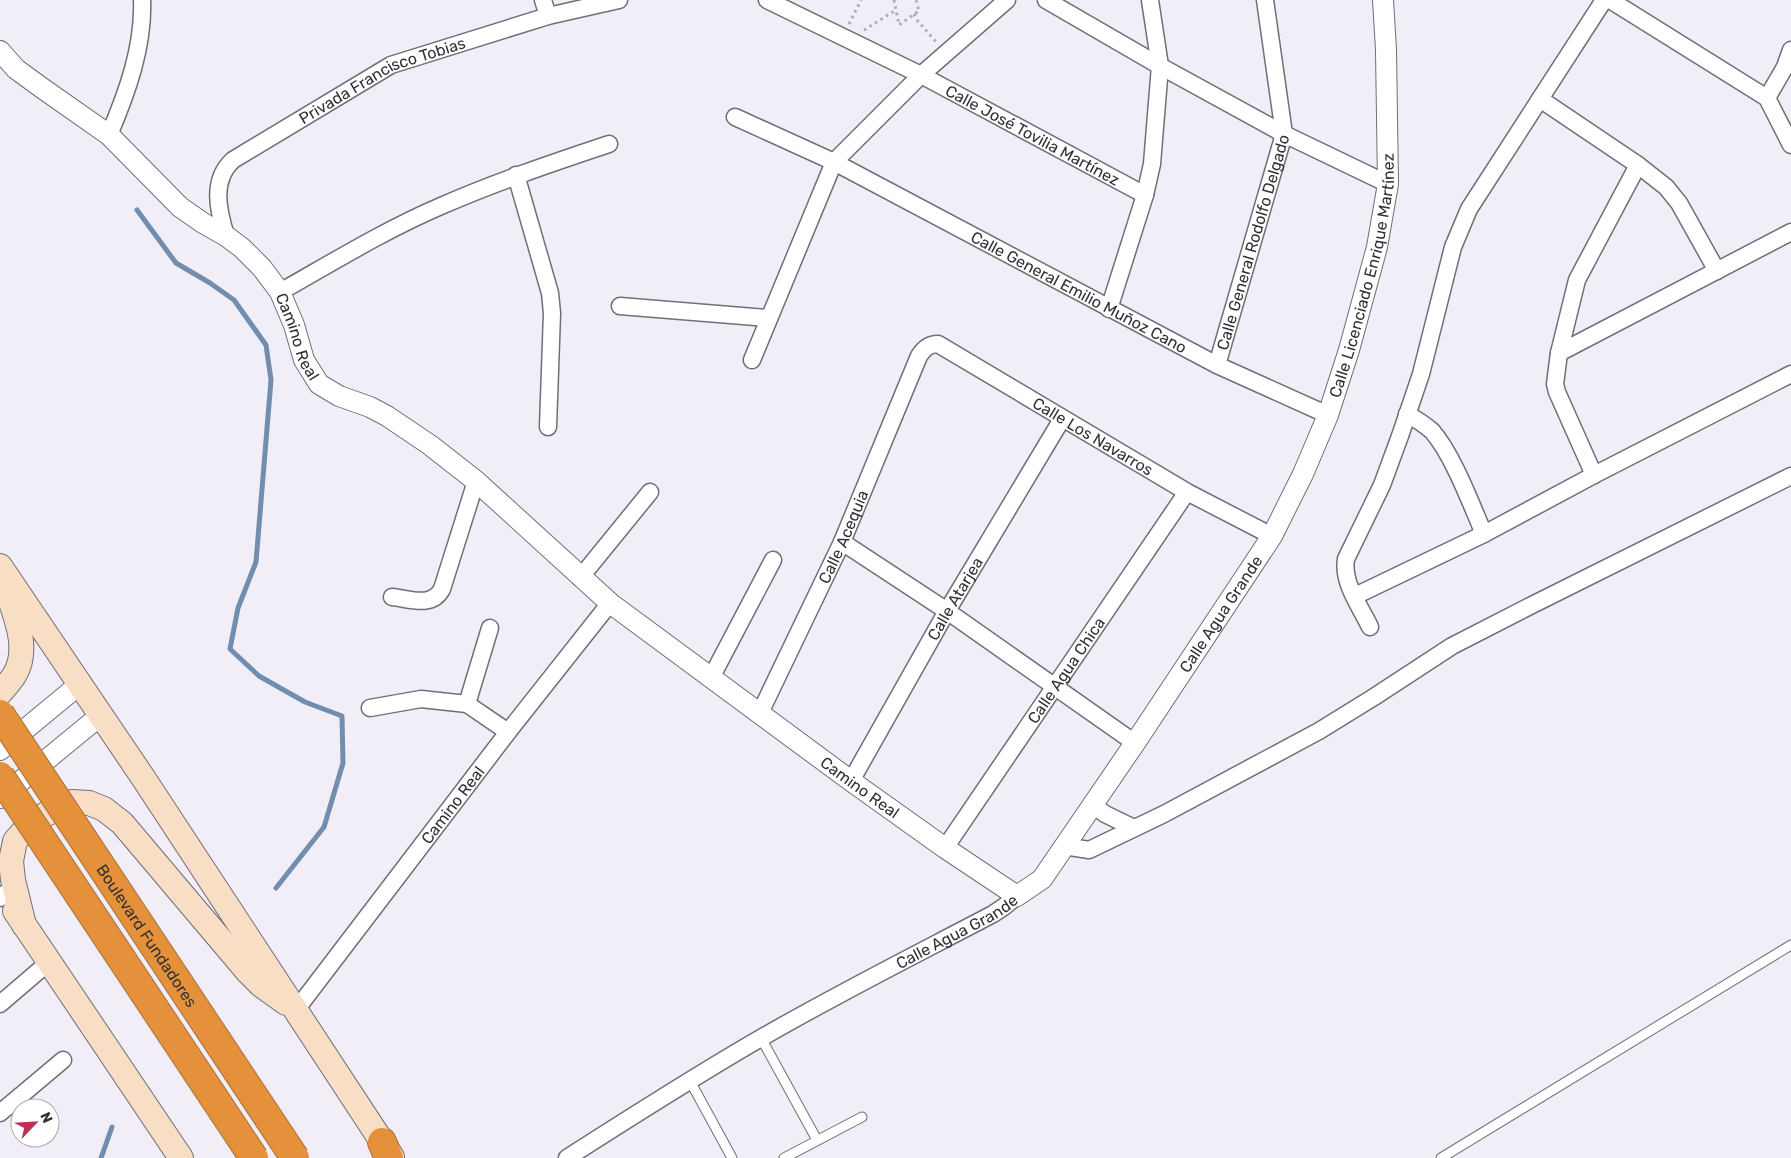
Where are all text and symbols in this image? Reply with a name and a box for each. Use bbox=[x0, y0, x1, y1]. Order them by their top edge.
street label: Privada Francisco Tobias bbox=[295, 33, 468, 128]
street label: Calle José Tovilia Martínez bbox=[942, 80, 1123, 189]
street label: Calle General Rodolfo Delgado bbox=[1212, 132, 1293, 352]
street label: Calle Licenciado Enrique Martínez bbox=[1325, 153, 1397, 400]
street label: Calle General Emilio Muñoz Cano bbox=[968, 227, 1190, 357]
street label: Camino Real bbox=[272, 290, 324, 384]
street label: Calle Los Navarros bbox=[1029, 393, 1157, 479]
street label: Calle Acequia bbox=[814, 487, 872, 586]
street label: Calle Agua Grande bbox=[1175, 552, 1266, 676]
street label: Calle Atarjea bbox=[923, 553, 987, 643]
street label: Calle Agua Chica bbox=[1023, 613, 1109, 727]
street label: Camino Real bbox=[817, 752, 903, 822]
street label: Camino Real bbox=[417, 762, 488, 847]
street label: Boulevard Fundadores bbox=[93, 861, 201, 1011]
street label: Calle Agua Grande bbox=[892, 890, 1021, 973]
north arrow bbox=[10, 1098, 60, 1148]
text: N bbox=[36, 1110, 56, 1126]

